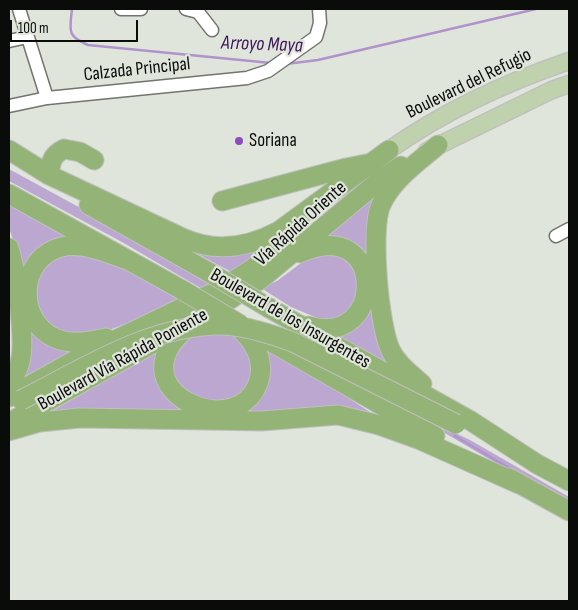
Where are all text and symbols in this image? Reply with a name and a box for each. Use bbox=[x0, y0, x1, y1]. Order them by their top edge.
scale bar bbox=[12, 10, 140, 42]
text: 100 m bbox=[18, 19, 49, 38]
water label: Arroyo Maya bbox=[221, 32, 303, 58]
street label: Boulevard del Refugio bbox=[403, 44, 535, 124]
street label: Calzada Principal bbox=[83, 53, 191, 87]
place label: Soriana bbox=[249, 130, 297, 152]
marker: Soriana bbox=[233, 135, 245, 147]
street label: Vía Rápida Oriente bbox=[250, 177, 352, 271]
street label: Boulevard de los Insurgentes bbox=[206, 264, 374, 374]
street label: Boulevard Vía Rápida Poniente bbox=[34, 304, 212, 416]

